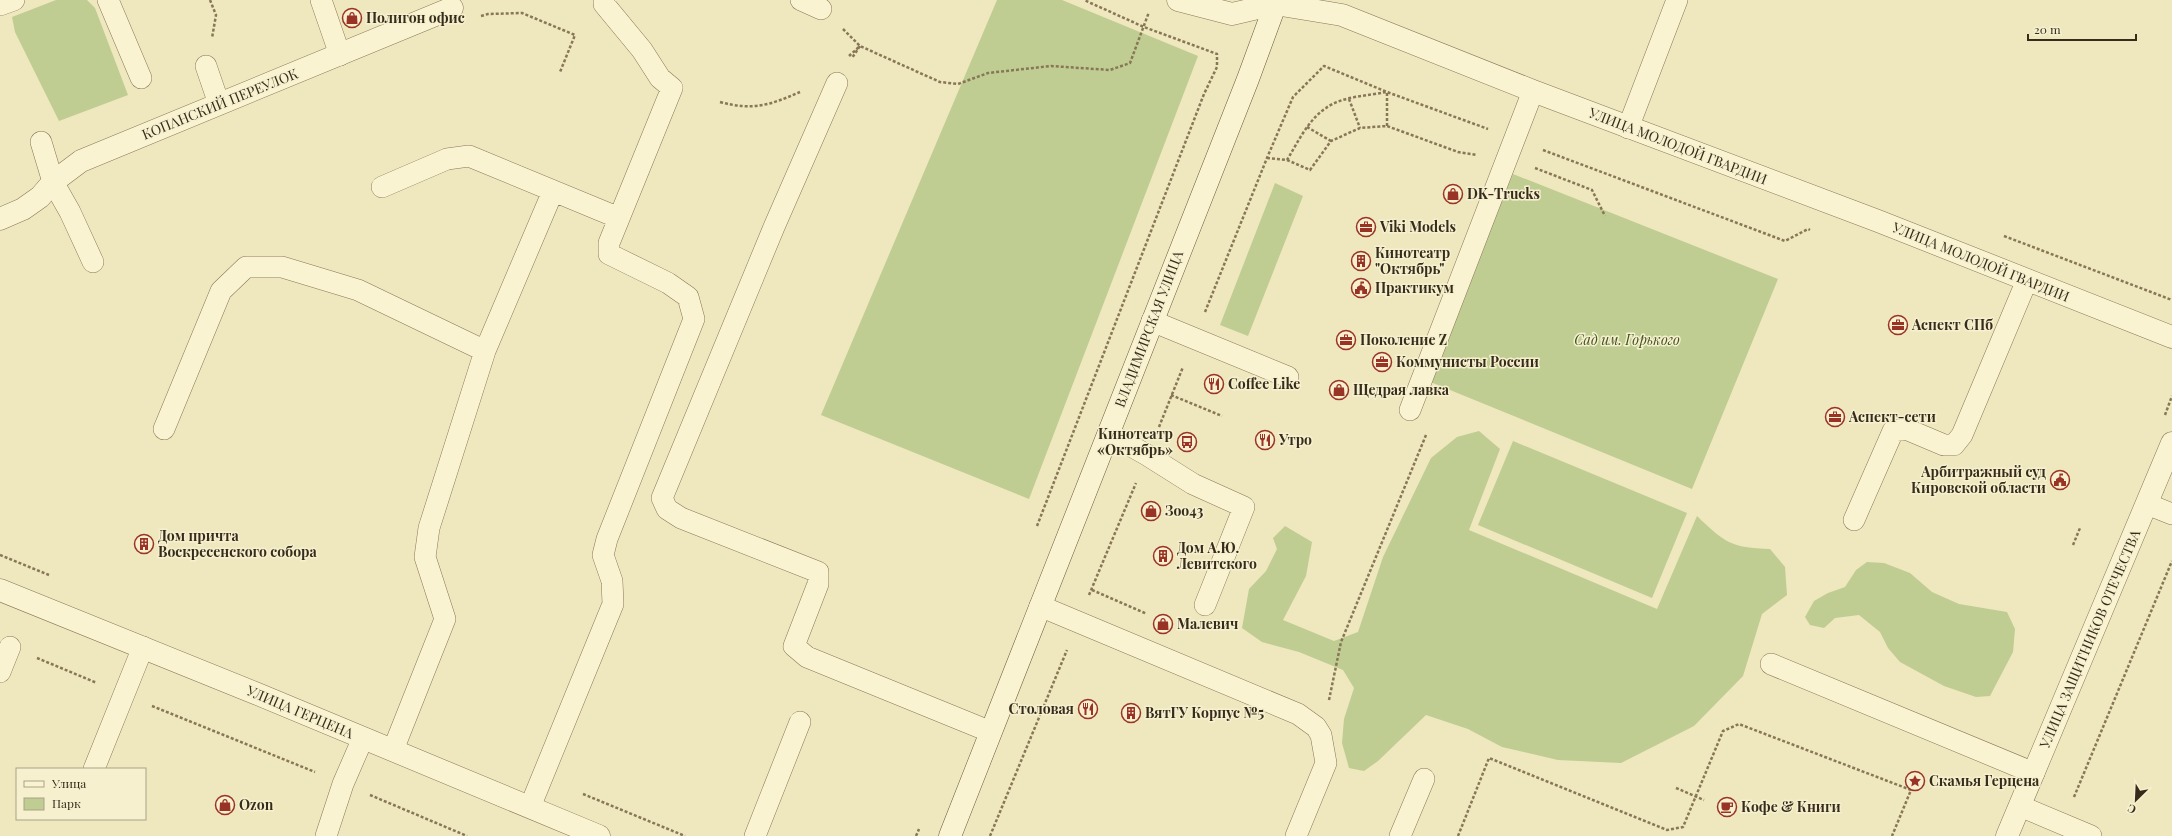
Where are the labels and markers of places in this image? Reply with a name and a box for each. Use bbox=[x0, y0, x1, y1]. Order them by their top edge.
shop icon: Полигон офис bbox=[341, 7, 363, 29]
place label: Полигон офис bbox=[366, 8, 465, 27]
shop icon: DK-Trucks bbox=[1442, 183, 1464, 205]
place label: DK-Trucks bbox=[1467, 184, 1540, 203]
office icon: Viki Models bbox=[1355, 216, 1377, 238]
place label: Viki Models bbox=[1379, 217, 1456, 236]
place label: Кинотеатр "Октябрь" bbox=[1375, 243, 1450, 278]
building icon: Кинотеатр "Октябрь" bbox=[1350, 250, 1372, 272]
public building icon: Практикум bbox=[1350, 277, 1372, 299]
place label: Практикум bbox=[1375, 278, 1454, 297]
office icon: Аспект СПб bbox=[1887, 314, 1909, 336]
place label: Аспект СПб bbox=[1911, 315, 1993, 334]
office icon: Поколение Z bbox=[1335, 329, 1357, 351]
place label: Поколение Z bbox=[1360, 330, 1447, 349]
office icon: Коммунисты России bbox=[1371, 351, 1393, 373]
place label: Коммунисты России bbox=[1396, 352, 1539, 371]
restaurant icon: Coffee Like bbox=[1203, 373, 1225, 395]
place label: Coffee Like bbox=[1228, 374, 1300, 393]
shop icon: Щедрая лавка bbox=[1328, 379, 1350, 401]
place label: Щедрая лавка bbox=[1353, 380, 1450, 399]
office icon: Аспект-сети bbox=[1824, 406, 1846, 428]
place label: Аспект-сети bbox=[1848, 407, 1936, 426]
place label: Кинотеатр «Октябрь» bbox=[1097, 424, 1173, 459]
restaurant icon: Утро bbox=[1254, 429, 1276, 451]
place label: Утро bbox=[1278, 430, 1312, 449]
bus stop icon: Кинотеатр «Октябрь» bbox=[1176, 431, 1198, 453]
place label: Арбитражный суд Кировской области bbox=[1911, 462, 2046, 497]
public building icon: Арбитражный суд Кировской области bbox=[2049, 469, 2071, 491]
shop icon: Зоо43 bbox=[1140, 500, 1162, 522]
place label: Зоо43 bbox=[1165, 501, 1203, 520]
place label: Дом причта Воскресенского собора bbox=[158, 526, 318, 561]
building icon: Дом причта Воскресенского собора bbox=[133, 533, 155, 555]
place label: Дом А.Ю. Левитского bbox=[1176, 538, 1257, 573]
building icon: Дом А.Ю. Левитского bbox=[1152, 545, 1174, 567]
shop icon: Малевич bbox=[1152, 613, 1174, 635]
place label: Малевич bbox=[1177, 614, 1239, 633]
restaurant icon: Столовая bbox=[1077, 698, 1099, 720]
place label: Столовая bbox=[1009, 699, 1074, 718]
building icon: ВятГУ Корпус №5 bbox=[1120, 702, 1142, 724]
place label: ВятГУ Корпус №5 bbox=[1145, 703, 1264, 722]
place icon: Скамья Герцена bbox=[1904, 770, 1926, 792]
place label: Скамья Герцена bbox=[1929, 771, 2040, 790]
shop icon: Ozon bbox=[214, 794, 236, 816]
place label: Ozon bbox=[239, 795, 274, 814]
cafe icon: Кофе & Книги bbox=[1716, 796, 1738, 818]
place label: Кофе & Книги bbox=[1741, 797, 1841, 816]

